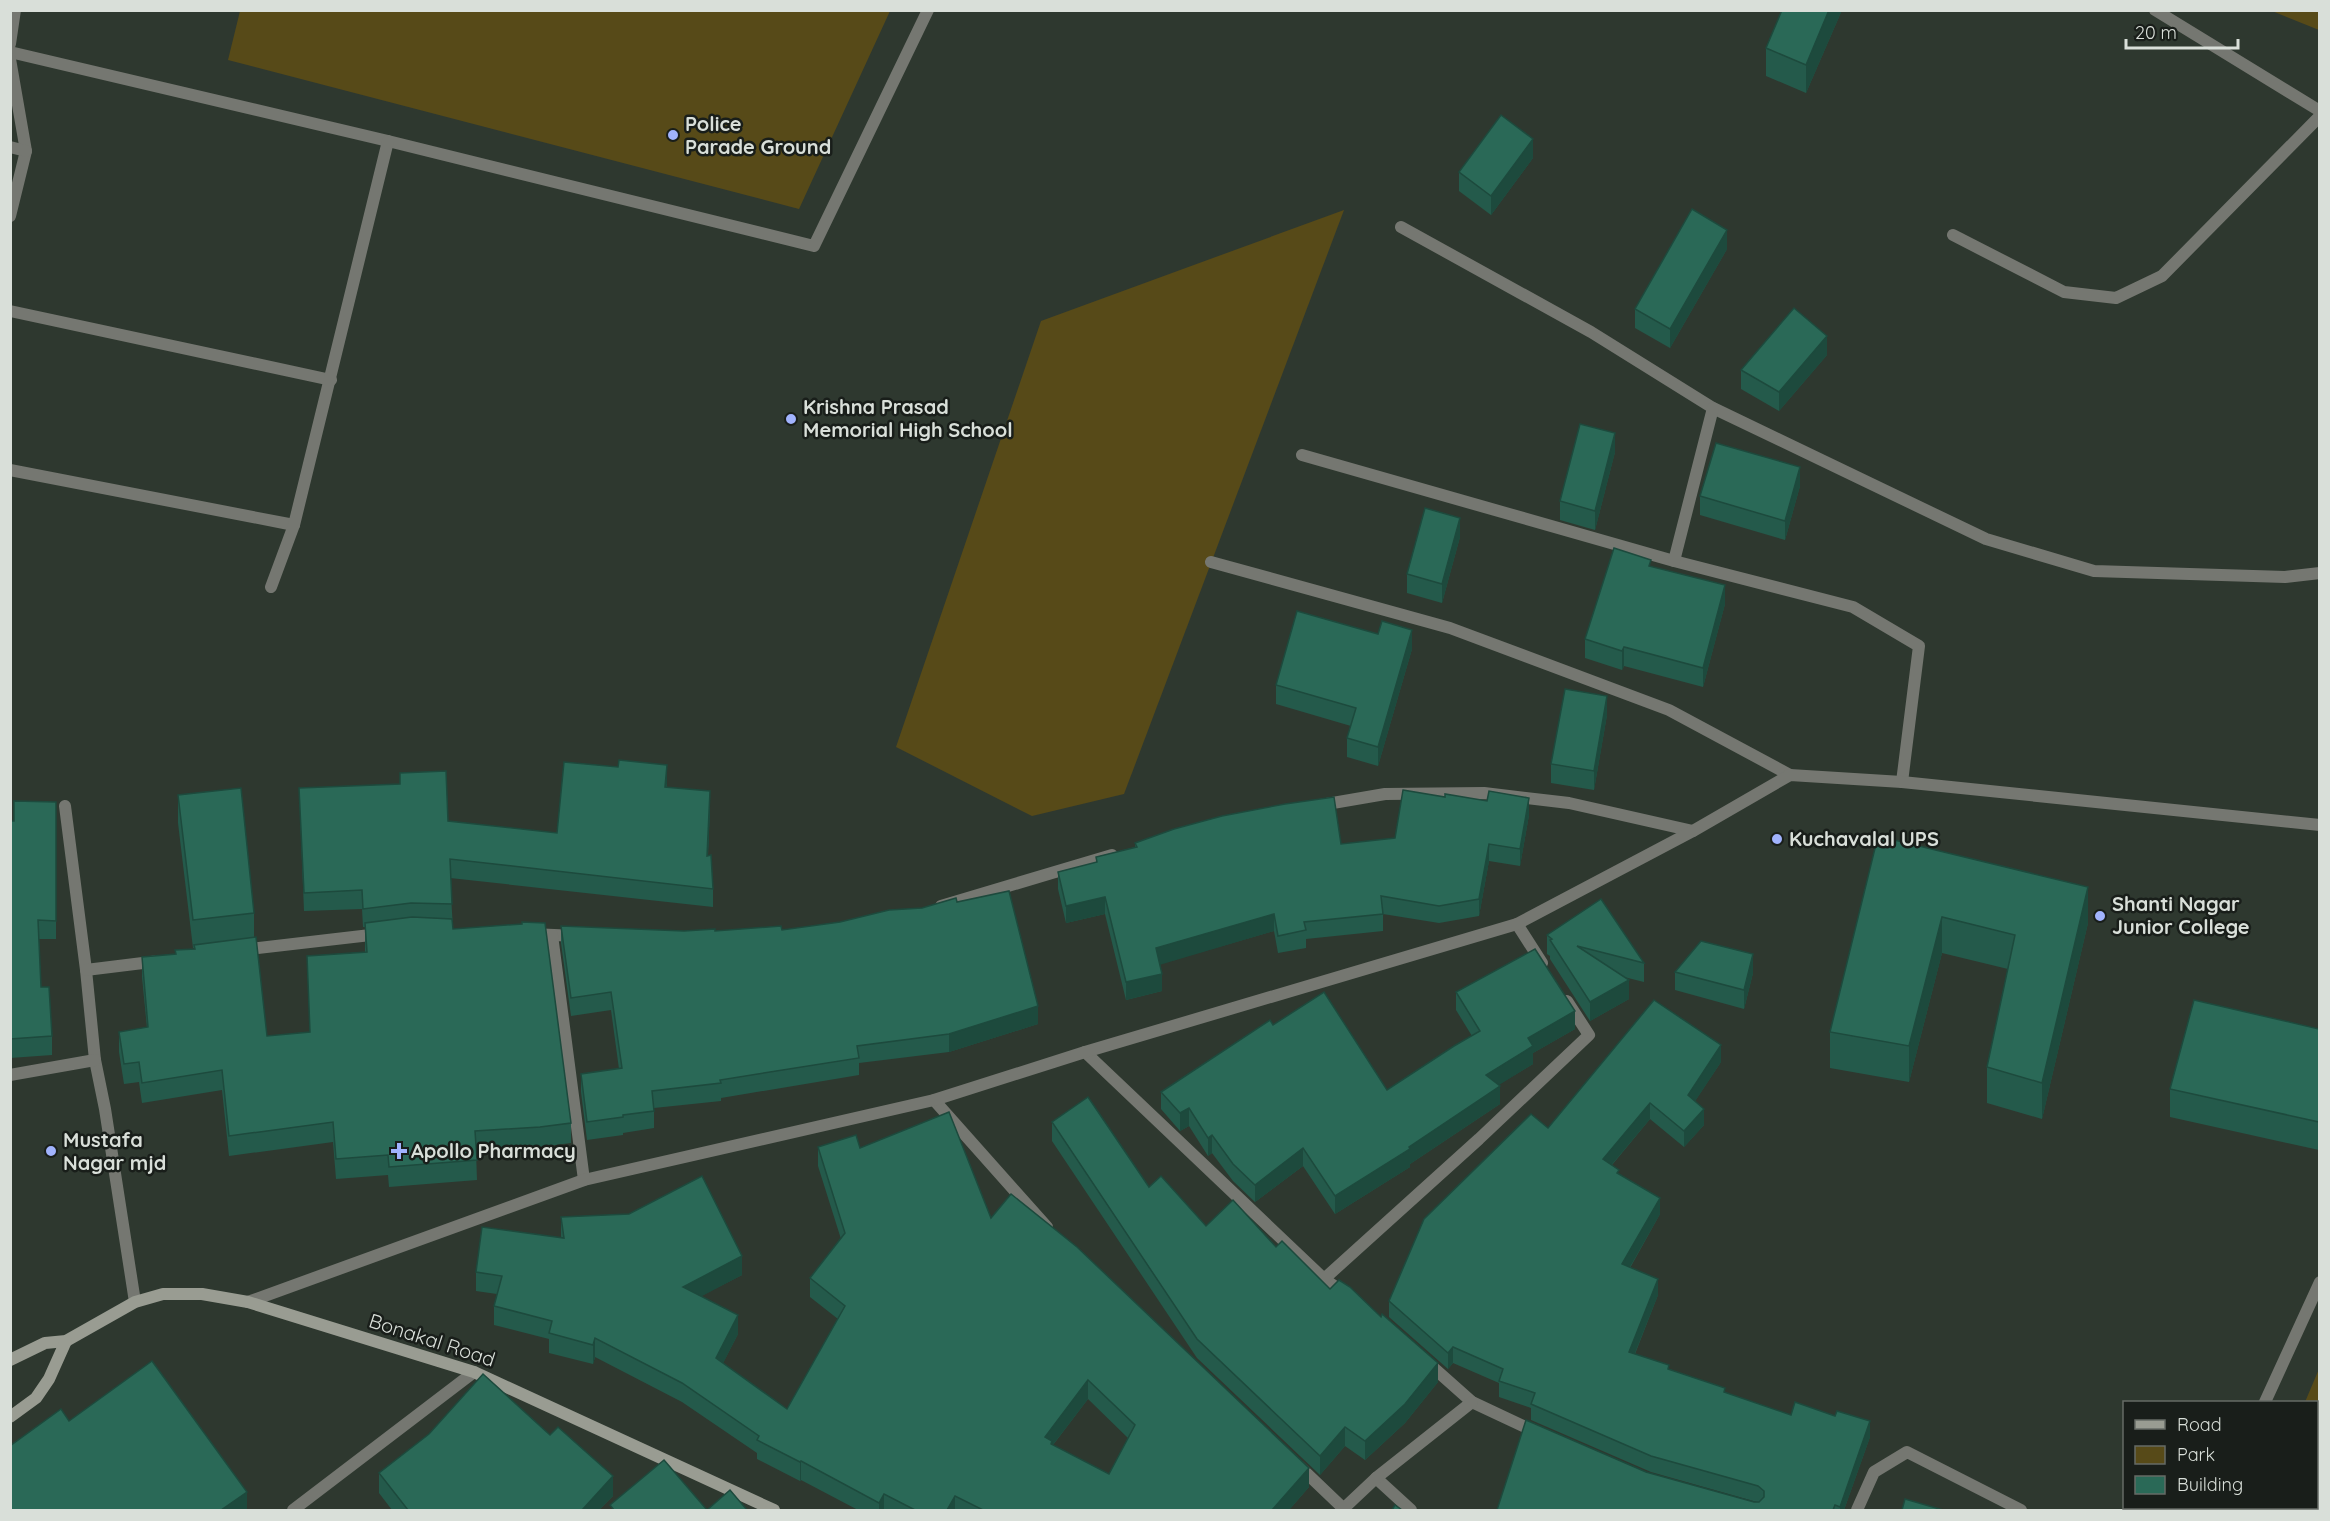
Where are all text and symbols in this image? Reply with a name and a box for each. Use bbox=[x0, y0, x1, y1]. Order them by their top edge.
scale bar bbox=[2126, 12, 2238, 50]
text: 20 m bbox=[2135, 21, 2177, 44]
place label: Police Parade Ground bbox=[685, 111, 831, 159]
marker: Police Parade Ground bbox=[666, 128, 680, 142]
place label: Krishna Prasad Memorial High School bbox=[803, 394, 1013, 442]
marker: Krishna Prasad Memorial High School bbox=[784, 412, 798, 426]
place label: Kuchavalal UPS bbox=[1789, 826, 1939, 851]
marker: Kuchavalal UPS bbox=[1770, 832, 1784, 846]
place label: Shanti Nagar Junior College bbox=[2112, 891, 2250, 939]
marker: Shanti Nagar Junior College bbox=[2093, 909, 2107, 923]
place label: Mustafa Nagar mjd bbox=[63, 1127, 166, 1175]
place label: Apollo Pharmacy bbox=[411, 1138, 576, 1163]
marker: Mustafa Nagar mjd bbox=[44, 1144, 58, 1158]
marker: Apollo Pharmacy bbox=[392, 1144, 406, 1158]
street label: Bonakal Road bbox=[366, 1307, 498, 1372]
legend bbox=[2123, 1401, 2318, 1509]
text: Road bbox=[2177, 1413, 2222, 1436]
text: Park bbox=[2177, 1443, 2215, 1466]
text: Building bbox=[2177, 1473, 2243, 1496]

